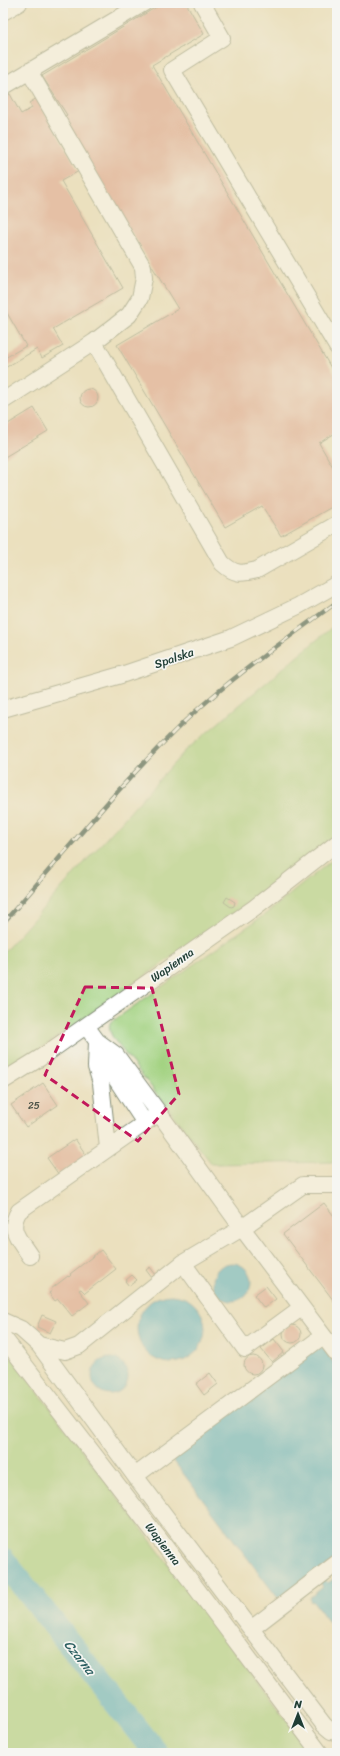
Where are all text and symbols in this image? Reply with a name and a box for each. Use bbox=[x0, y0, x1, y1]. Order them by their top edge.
street label: Spalska bbox=[151, 641, 198, 675]
street label: Wapienna bbox=[145, 942, 199, 988]
house number: 25 bbox=[28, 1097, 40, 1115]
street label: Wapienna bbox=[139, 1518, 187, 1570]
water label: Czarna bbox=[58, 1635, 102, 1681]
north arrow bbox=[278, 1694, 318, 1734]
text: N bbox=[293, 1695, 302, 1714]

